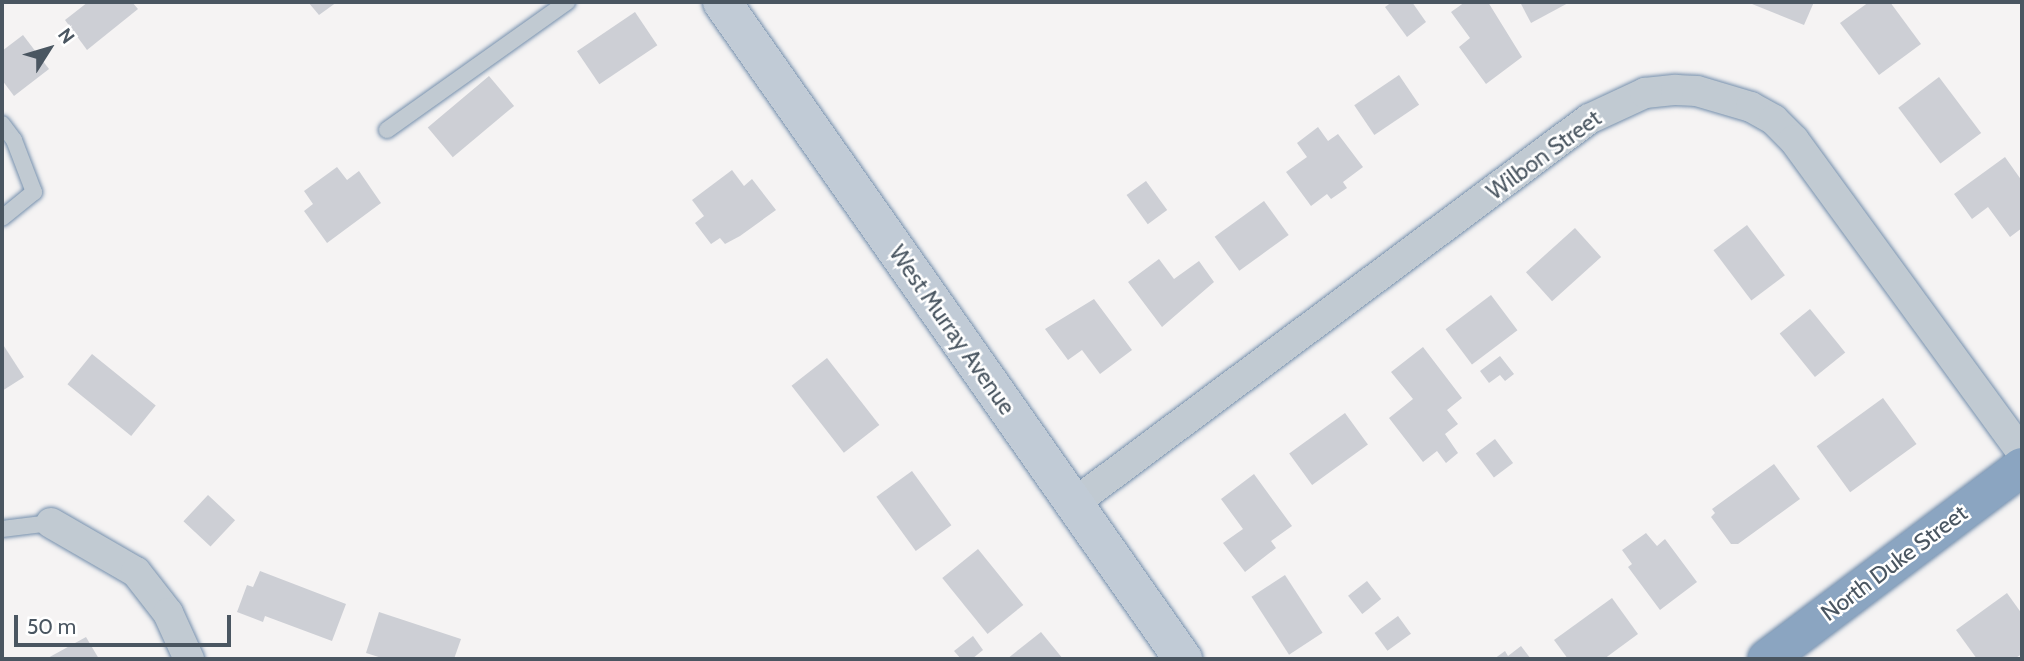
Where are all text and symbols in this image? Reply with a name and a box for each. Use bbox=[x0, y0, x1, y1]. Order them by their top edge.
north arrow bbox=[14, 14, 84, 84]
text: N bbox=[53, 24, 79, 48]
street label: Wilbon Street bbox=[1481, 104, 1607, 206]
street label: West Murray Avenue bbox=[883, 240, 1021, 420]
street label: North Duke Street bbox=[1816, 499, 1972, 627]
scale bar bbox=[18, 602, 234, 646]
text: 50 m bbox=[27, 614, 76, 639]

